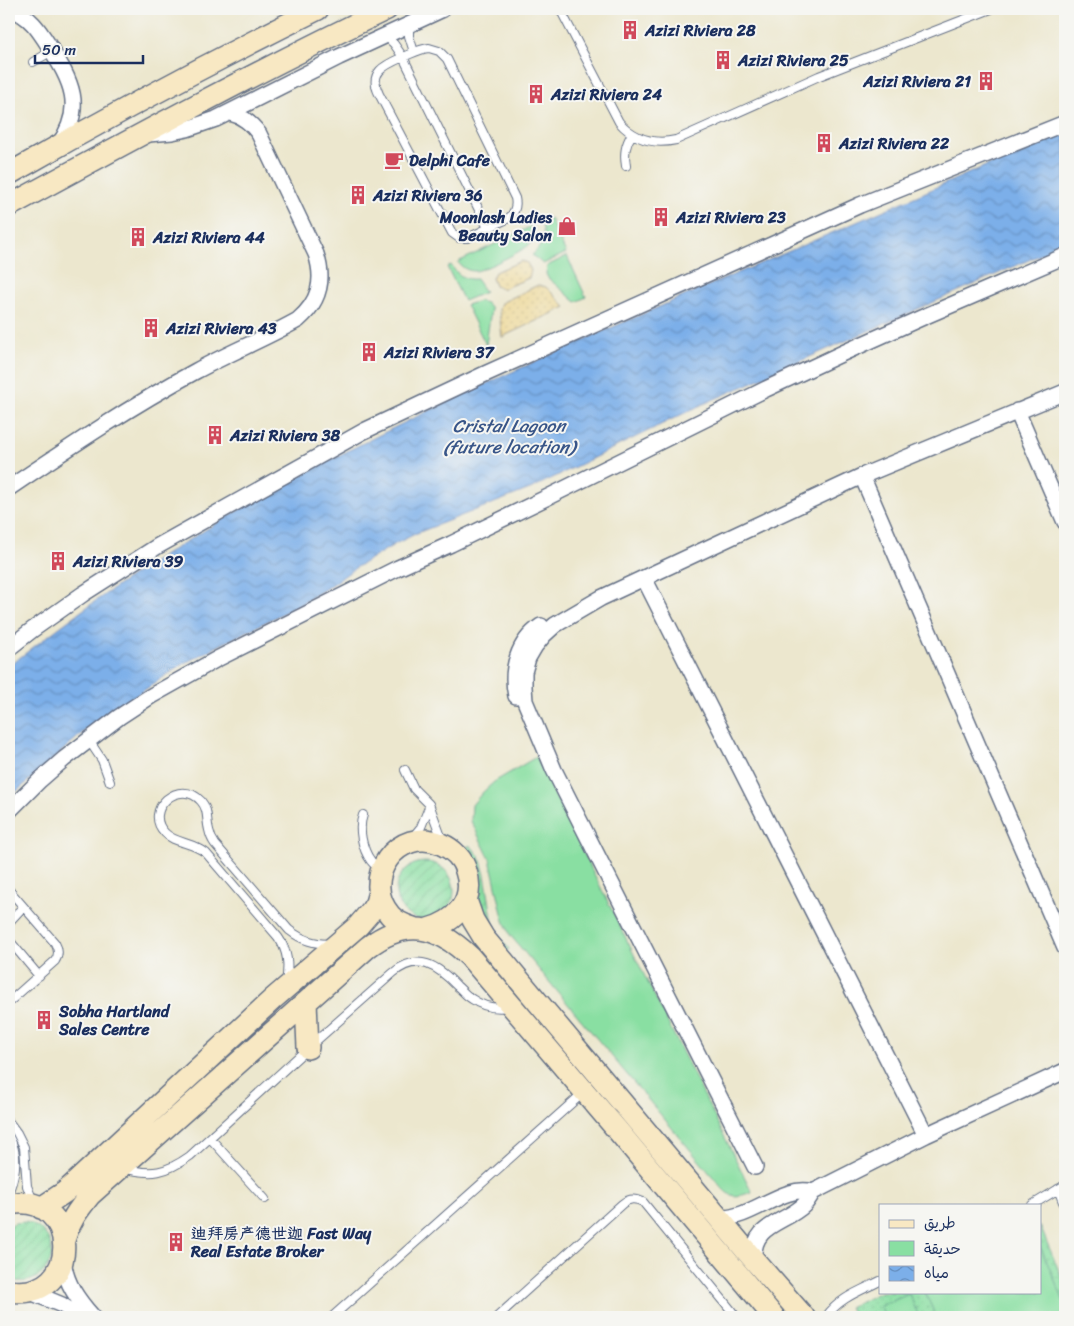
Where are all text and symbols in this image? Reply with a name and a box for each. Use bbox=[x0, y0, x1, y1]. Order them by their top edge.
place label: Azizi Riviera 28 bbox=[644, 16, 756, 45]
building icon: Azizi Riviera 28 bbox=[619, 19, 641, 41]
scale bar bbox=[35, 32, 142, 64]
text: 50 m bbox=[42, 37, 77, 63]
place label: Azizi Riviera 25 bbox=[737, 46, 849, 75]
building icon: Azizi Riviera 25 bbox=[712, 49, 734, 71]
place label: Azizi Riviera 21 bbox=[862, 67, 971, 96]
building icon: Azizi Riviera 21 bbox=[975, 70, 997, 92]
place label: Azizi Riviera 24 bbox=[550, 80, 662, 109]
building icon: Azizi Riviera 24 bbox=[525, 83, 547, 105]
place label: Azizi Riviera 22 bbox=[838, 129, 950, 158]
building icon: Azizi Riviera 22 bbox=[813, 132, 835, 154]
place label: Delphi Cafe bbox=[409, 146, 491, 175]
cafe icon: Delphi Cafe bbox=[383, 149, 405, 171]
place label: Azizi Riviera 36 bbox=[372, 181, 483, 210]
building icon: Azizi Riviera 36 bbox=[347, 184, 369, 206]
place label: Moonlash Ladies Beauty Salon bbox=[439, 203, 552, 250]
place label: Azizi Riviera 23 bbox=[675, 203, 786, 232]
building icon: Azizi Riviera 23 bbox=[650, 206, 672, 228]
shop icon: Moonlash Ladies Beauty Salon bbox=[556, 215, 578, 237]
place label: Azizi Riviera 44 bbox=[152, 223, 265, 252]
building icon: Azizi Riviera 44 bbox=[127, 226, 149, 248]
place label: Azizi Riviera 43 bbox=[165, 314, 277, 343]
building icon: Azizi Riviera 43 bbox=[140, 317, 162, 339]
place label: Azizi Riviera 37 bbox=[383, 338, 495, 367]
building icon: Azizi Riviera 37 bbox=[358, 341, 380, 363]
water label: Cristal Lagoon (future location) bbox=[443, 410, 579, 463]
place label: Azizi Riviera 38 bbox=[229, 421, 340, 450]
building icon: Azizi Riviera 38 bbox=[204, 424, 226, 446]
place label: Azizi Riviera 39 bbox=[72, 547, 183, 576]
building icon: Azizi Riviera 39 bbox=[47, 550, 69, 572]
place label: Sobha Hartland Sales Centre bbox=[58, 997, 171, 1044]
building icon: Sobha Hartland Sales Centre bbox=[33, 1009, 55, 1031]
legend bbox=[879, 1204, 1042, 1294]
text: طريق bbox=[924, 1210, 956, 1236]
place label: 迪拜房产德世迦 Fast Way Real Estate Broker bbox=[190, 1219, 372, 1266]
building icon: 迪拜房产德世迦 Fast Way Real Estate Broker bbox=[165, 1231, 187, 1253]
text: حديقة bbox=[924, 1236, 961, 1262]
text: مياه bbox=[924, 1260, 949, 1286]

